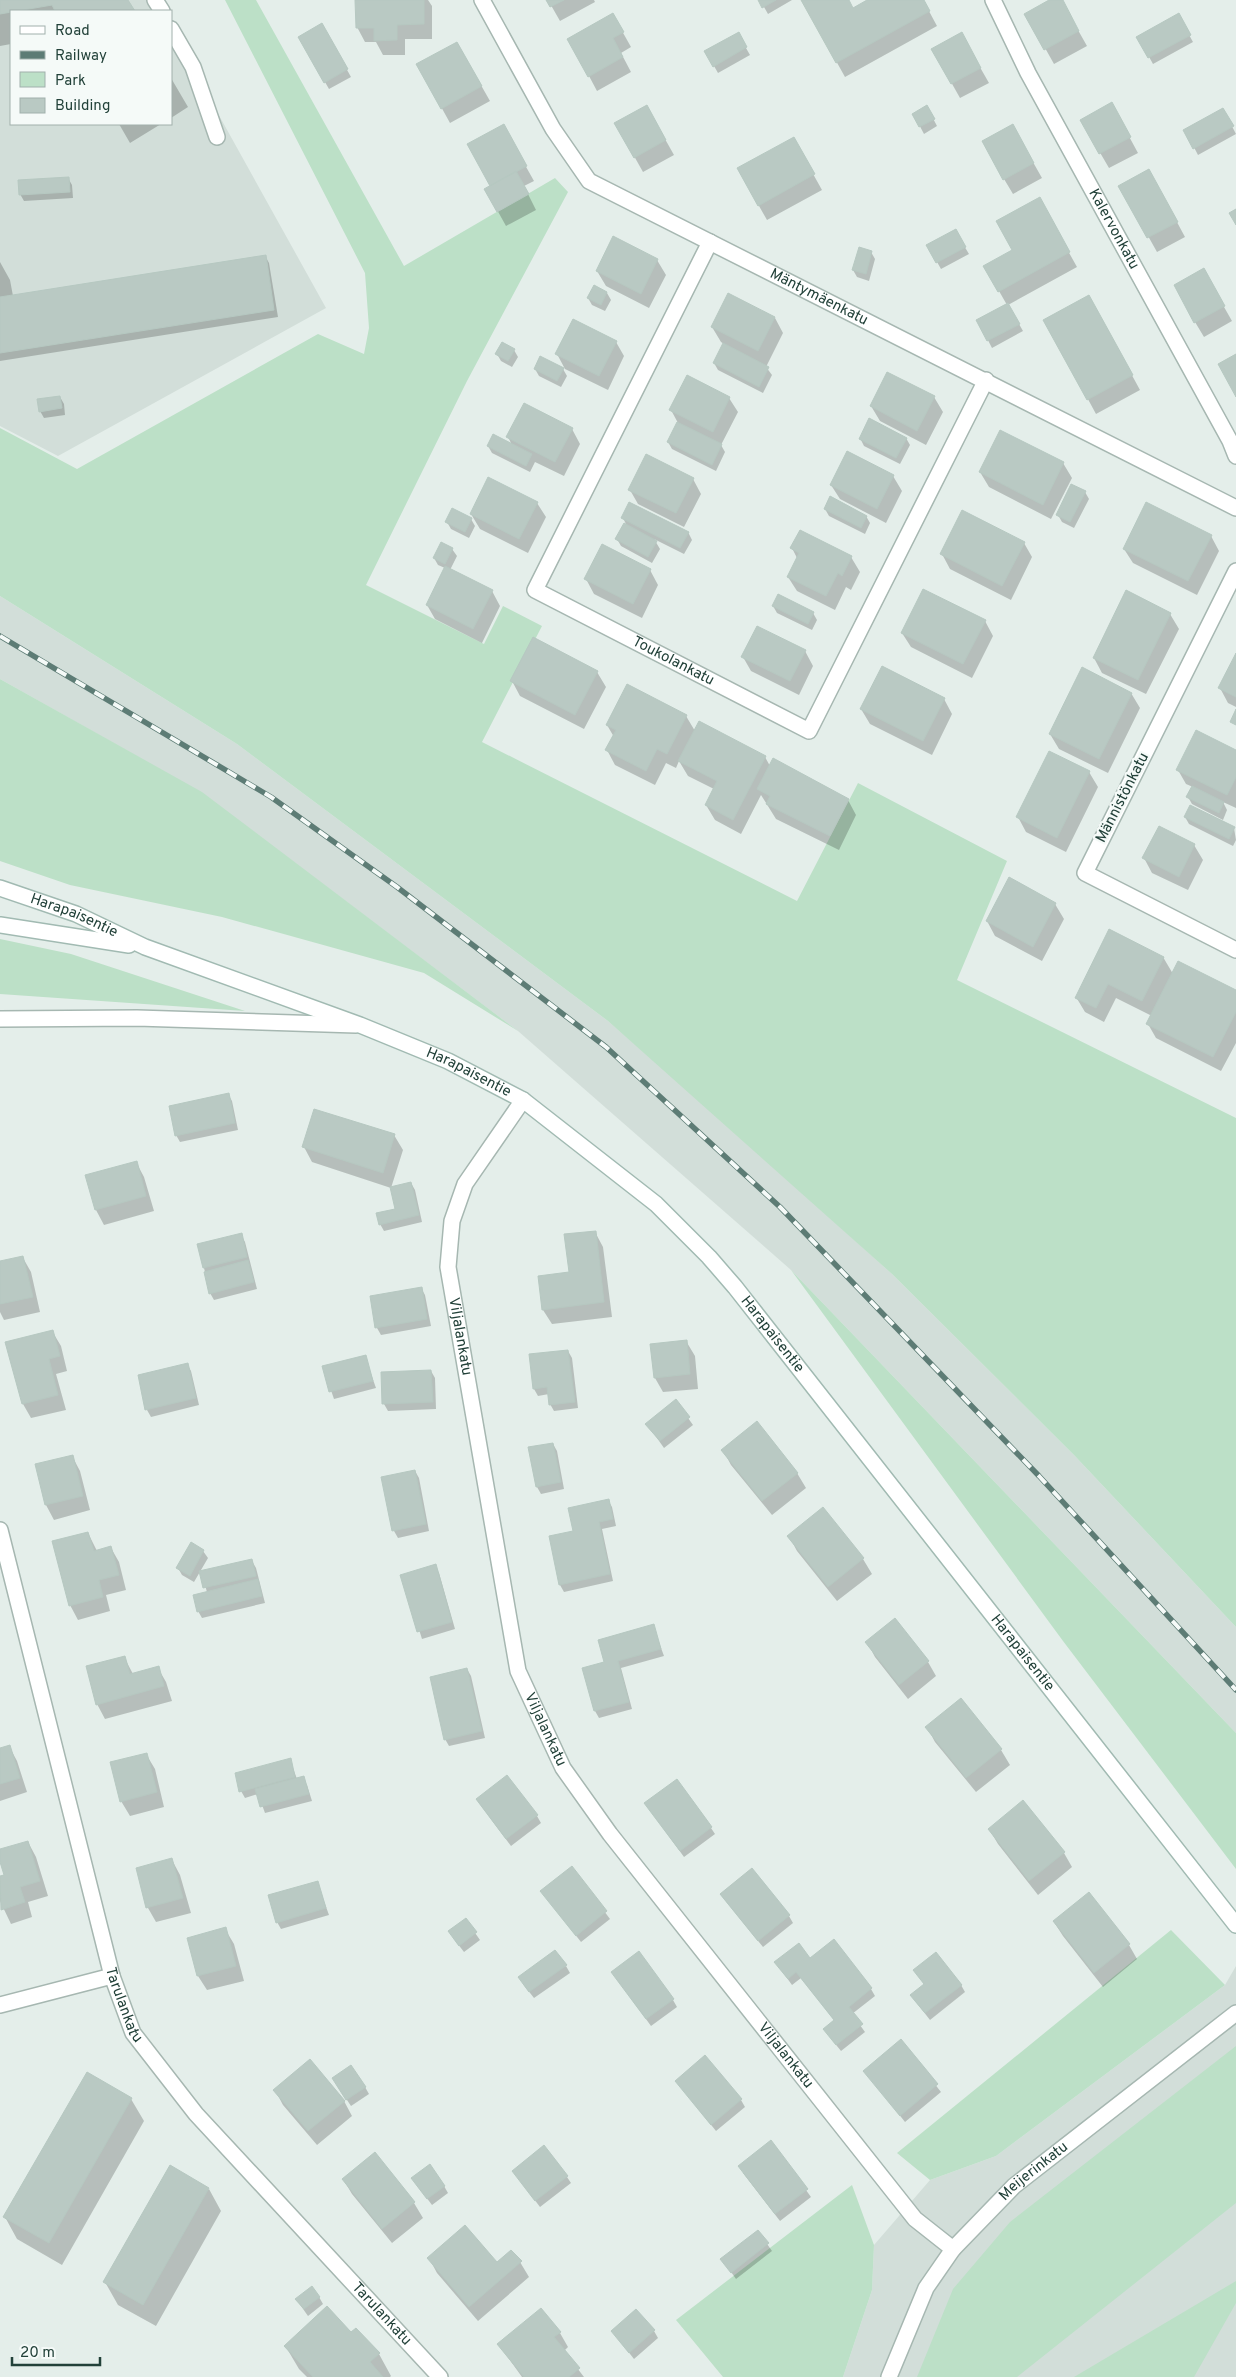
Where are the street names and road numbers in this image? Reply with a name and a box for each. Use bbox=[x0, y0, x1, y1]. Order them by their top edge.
street label: Kalervonkatu bbox=[1084, 185, 1143, 273]
street label: Mäntymäenkatu bbox=[767, 264, 871, 330]
street label: Toukolankatu bbox=[629, 632, 717, 690]
street label: Männistönkatu bbox=[1092, 750, 1154, 846]
street label: Harapaisentie bbox=[28, 890, 121, 942]
street label: Harapaisentie bbox=[423, 1043, 514, 1102]
street label: Harapaisentie bbox=[736, 1292, 808, 1377]
street label: Viljalankatu bbox=[444, 1296, 476, 1377]
street label: Harapaisentie bbox=[986, 1611, 1059, 1695]
street label: Viljalankatu bbox=[520, 1690, 570, 1769]
street label: Tarulankatu bbox=[101, 1965, 147, 2047]
street label: Viljalankatu bbox=[753, 2019, 817, 2092]
street label: Meijerinkatu bbox=[995, 2138, 1072, 2205]
street label: Tarulankatu bbox=[348, 2278, 416, 2350]

